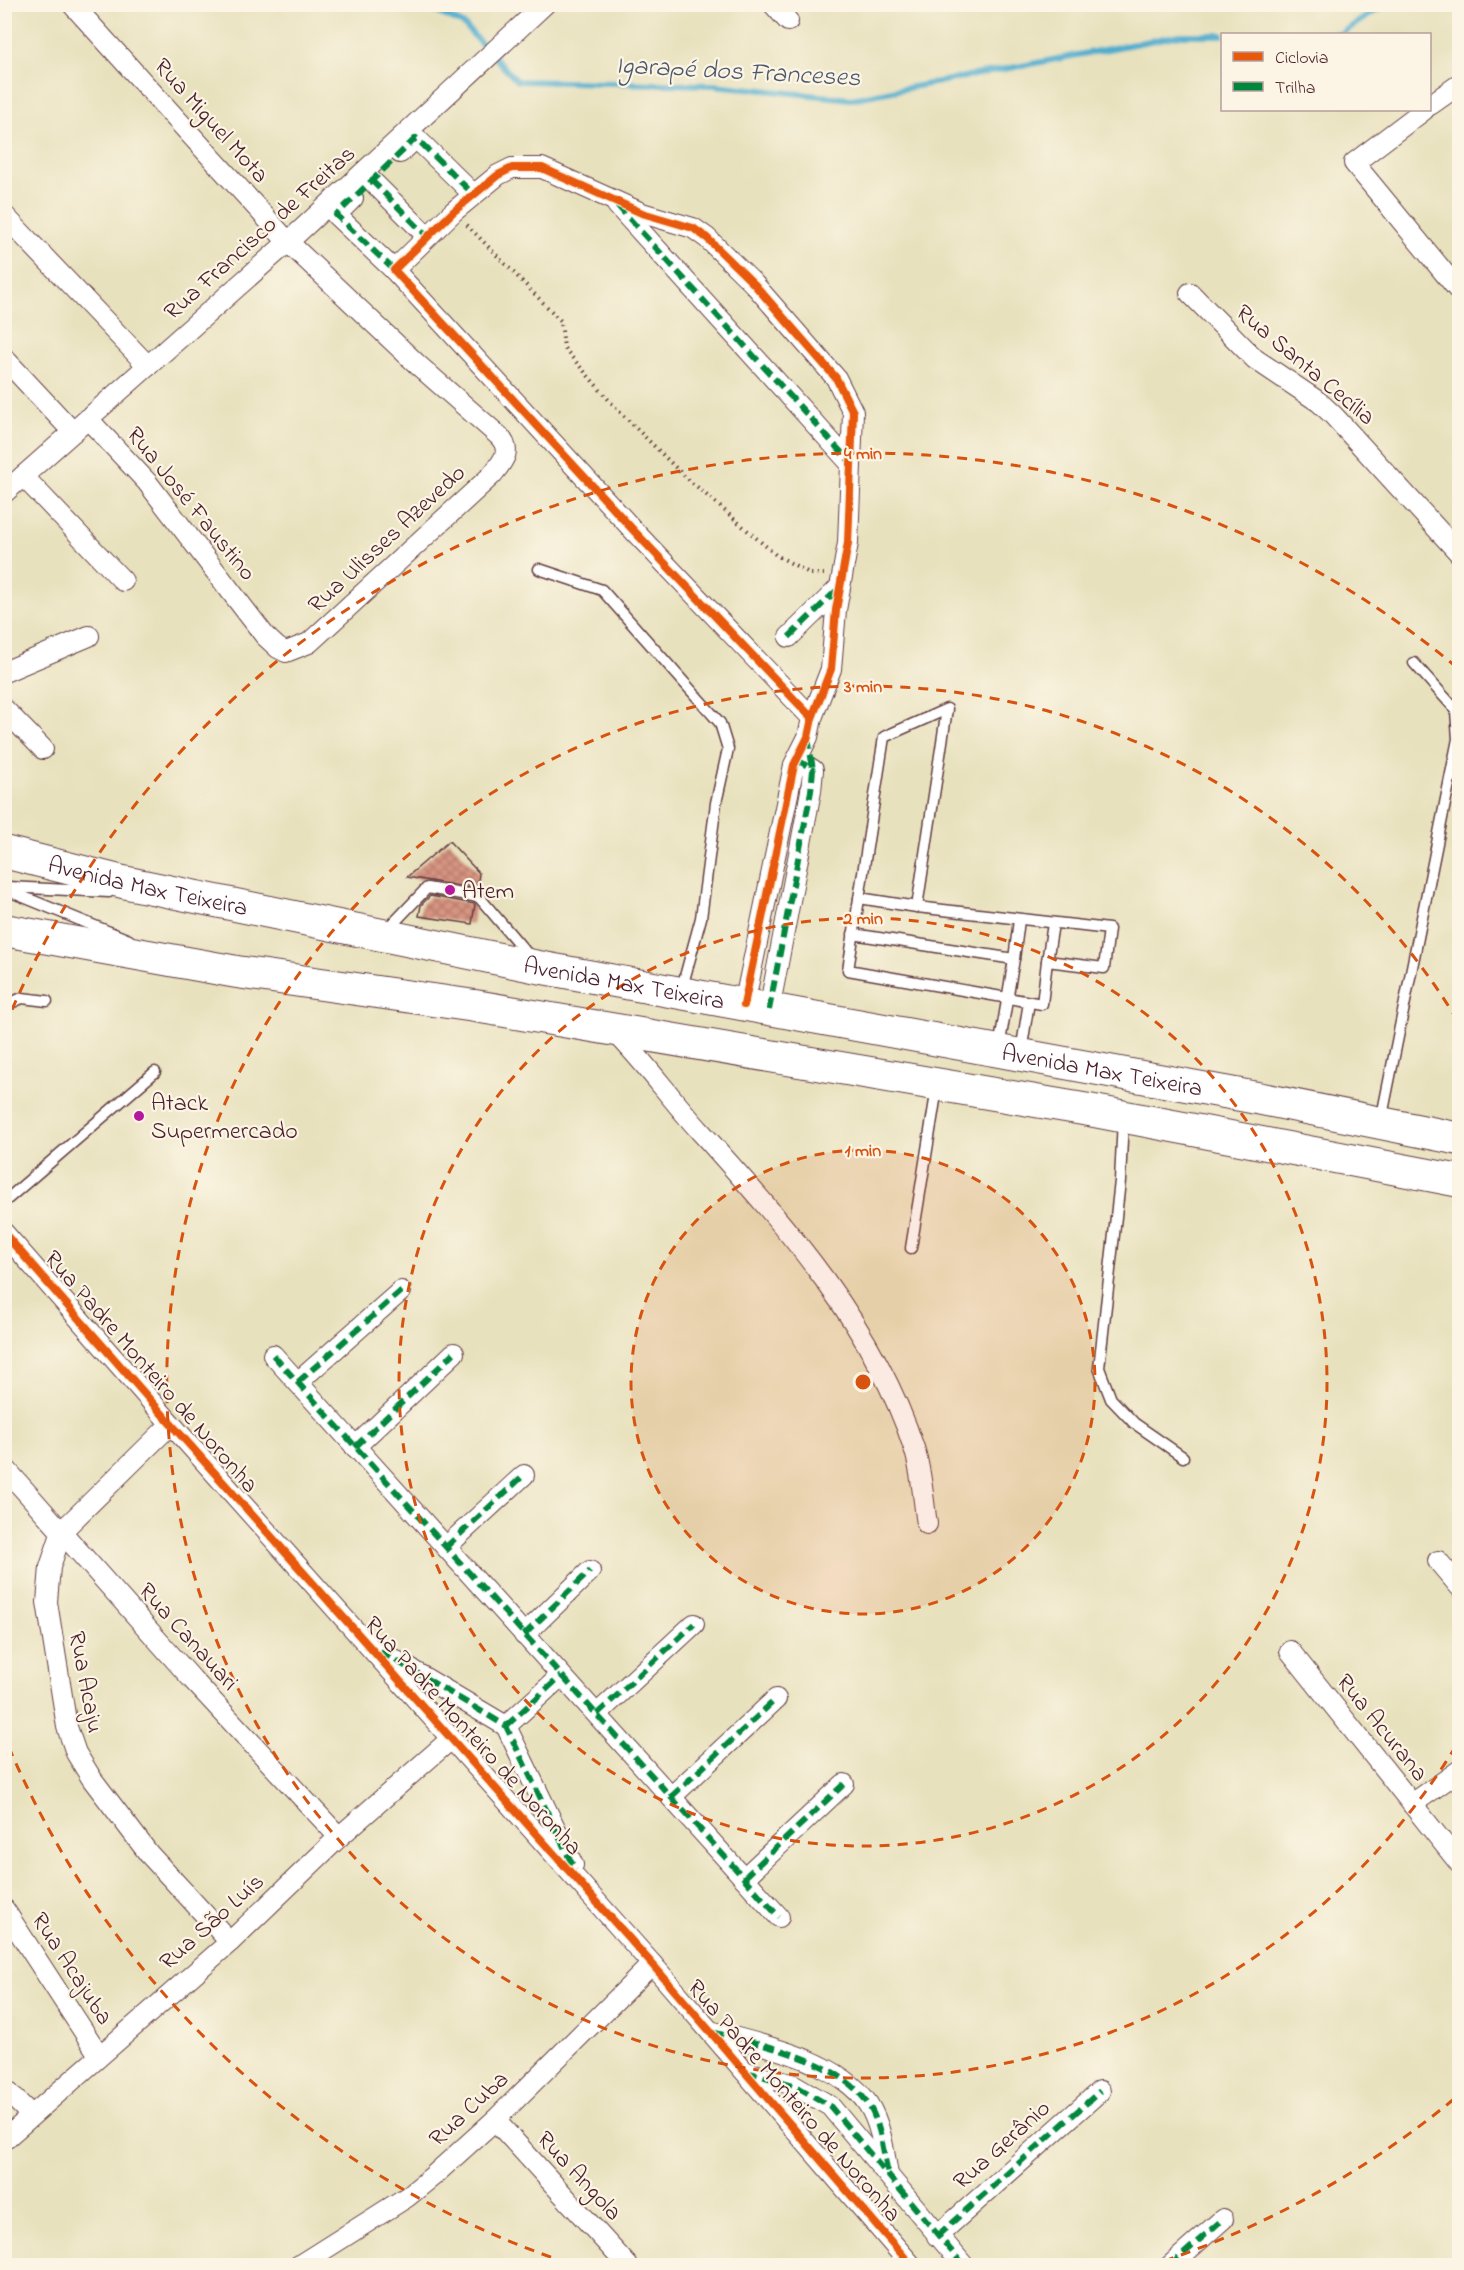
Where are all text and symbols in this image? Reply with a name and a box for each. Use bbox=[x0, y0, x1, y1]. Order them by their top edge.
legend bbox=[1221, 33, 1431, 111]
text: Ciclovia bbox=[1275, 46, 1328, 72]
water label: Igarapé dos Franceses bbox=[614, 48, 862, 98]
street label: Rua Miguel Mota bbox=[144, 51, 276, 192]
text: Trilha bbox=[1275, 76, 1315, 102]
street label: Rua Francisco de Freitas bbox=[157, 138, 364, 330]
street label: Rua Santa Cecília bbox=[1227, 297, 1382, 435]
street label: Rua José Faustino bbox=[117, 420, 263, 589]
text: 4 min bbox=[844, 442, 882, 468]
street label: Rua Ulisses Azevedo bbox=[301, 457, 475, 623]
text: 3 min bbox=[843, 675, 882, 701]
street label: Avenida Max Teixeira bbox=[44, 849, 251, 927]
place label: Atem bbox=[462, 875, 514, 910]
marker: Atem bbox=[443, 883, 457, 897]
text: 2 min bbox=[842, 907, 883, 933]
street label: Avenida Max Teixeira bbox=[520, 949, 727, 1021]
street label: Avenida Max Teixeira bbox=[999, 1037, 1205, 1108]
place label: Atack Supermercado bbox=[151, 1087, 298, 1150]
marker: Atack Supermercado bbox=[132, 1109, 146, 1123]
text: 1 min bbox=[845, 1139, 881, 1165]
street label: Rua Padre Monteiro de Noronha bbox=[35, 1243, 266, 1502]
centre of rings bbox=[853, 1372, 873, 1392]
street label: Rua Canauari bbox=[129, 1576, 245, 1700]
street label: Rua Padre Monteiro de Noronha bbox=[355, 1609, 590, 1864]
street label: Rua Acaju bbox=[58, 1629, 112, 1736]
street label: Rua Acurana bbox=[1326, 1667, 1436, 1790]
street label: Rua São Luís bbox=[152, 1866, 273, 1980]
street label: Rua Acajuba bbox=[21, 1906, 121, 2033]
street label: Rua Padre Monteiro de Noronha bbox=[678, 1972, 909, 2231]
street label: Rua Cuba bbox=[422, 2063, 518, 2156]
street label: Rua Gerânio bbox=[946, 2092, 1059, 2199]
street label: Rua Angola bbox=[527, 2124, 629, 2230]

